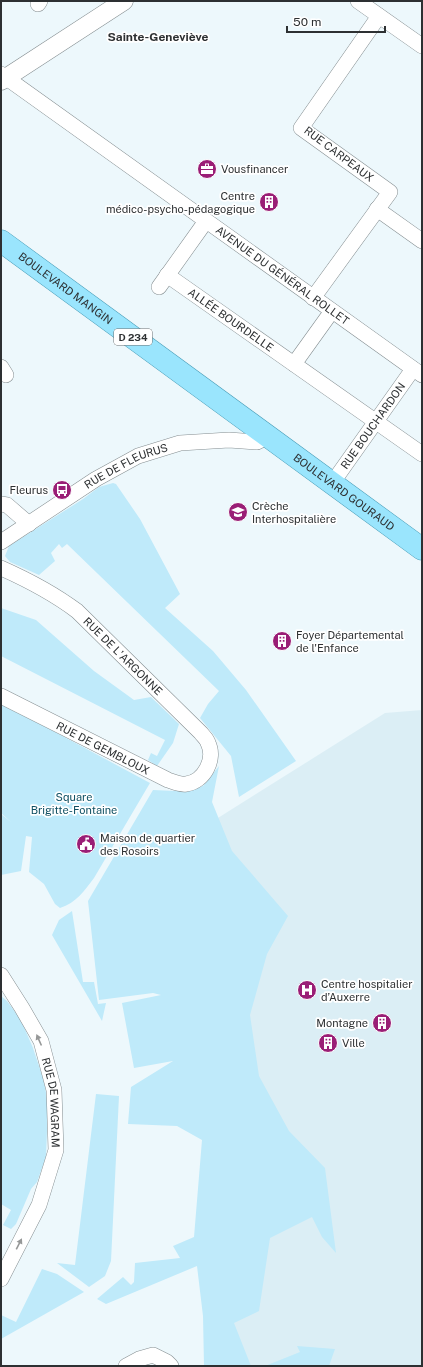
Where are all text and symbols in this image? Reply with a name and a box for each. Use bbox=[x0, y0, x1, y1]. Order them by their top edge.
scale bar bbox=[287, 8, 385, 34]
text: 50 m bbox=[293, 15, 321, 29]
district label: Sainte-Geneviève bbox=[108, 30, 208, 44]
street label: RUE CARPEAUX bbox=[302, 124, 376, 184]
office icon: Vousfinancer bbox=[196, 158, 218, 180]
place label: Vousfinancer bbox=[221, 163, 288, 175]
place label: Centre médico-psycho-pédagogique bbox=[106, 190, 255, 215]
building icon: Centre médico-psycho-pédagogique bbox=[258, 191, 280, 213]
street label: AVENUE DU GÉNÉRAL ROLLET bbox=[214, 224, 352, 327]
street label: BOULEVARD MANGIN bbox=[16, 250, 115, 327]
street label: ALLÉE BOURDELLE bbox=[186, 286, 276, 354]
road number: D 234 bbox=[114, 329, 152, 345]
street label: RUE BOUCHARDON bbox=[338, 380, 407, 471]
street label: RUE DE FLEURUS bbox=[82, 441, 169, 491]
street label: BOULEVARD GOURAUD bbox=[291, 451, 397, 533]
bus stop icon: Fleurus bbox=[51, 479, 73, 501]
place label: Fleurus bbox=[9, 484, 48, 496]
place label: Crèche Interhospitalière bbox=[252, 500, 336, 525]
school or university icon: Crèche Interhospitalière bbox=[227, 501, 249, 523]
street label: RUE DE L'ARGONNE bbox=[81, 615, 165, 698]
place label: Foyer Départemental de l'Enfance bbox=[296, 629, 404, 654]
building icon: Foyer Départemental de l'Enfance bbox=[271, 630, 293, 652]
street label: RUE DE GEMBLOUX bbox=[54, 719, 152, 777]
park label: Square Brigitte-Fontaine bbox=[31, 791, 117, 816]
place label: Maison de quartier des Rosoirs bbox=[100, 832, 195, 857]
public building icon: Maison de quartier des Rosoirs bbox=[75, 833, 97, 855]
place label: Centre hospitalier d’Auxerre bbox=[321, 978, 412, 1003]
hospital icon: Centre hospitalier d’Auxerre bbox=[296, 979, 318, 1001]
building icon: Montagne bbox=[371, 1012, 393, 1034]
place label: Montagne bbox=[316, 1017, 368, 1029]
building icon: Ville bbox=[317, 1032, 339, 1054]
one-way arrow bbox=[36, 1034, 42, 1045]
place label: Ville bbox=[342, 1037, 365, 1049]
street label: RUE DE WAGRAM bbox=[40, 1056, 62, 1148]
one-way arrow bbox=[16, 1238, 22, 1250]

